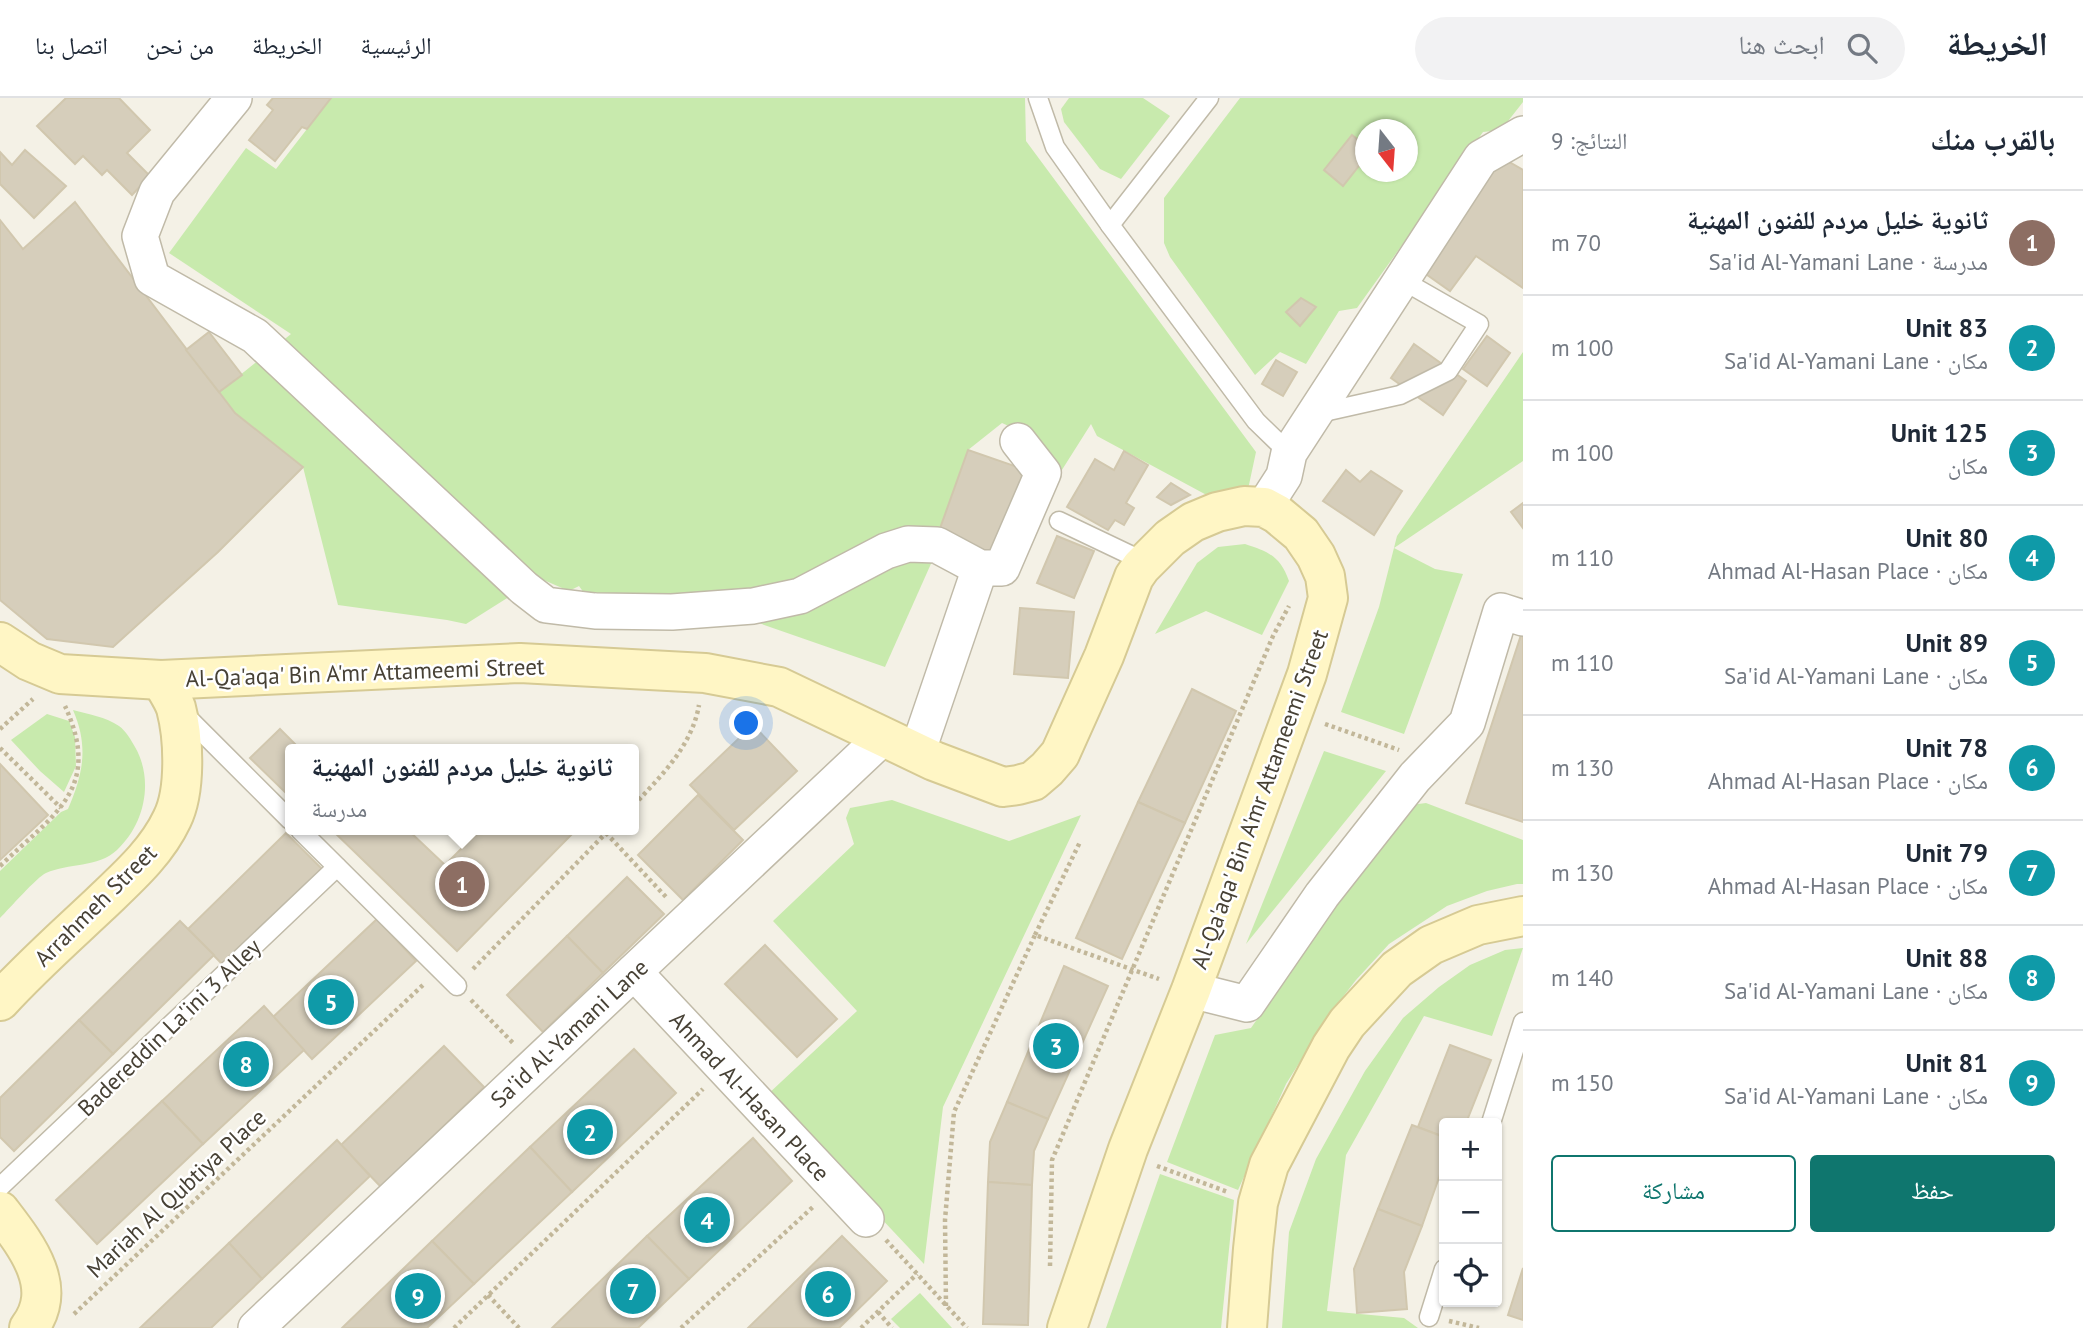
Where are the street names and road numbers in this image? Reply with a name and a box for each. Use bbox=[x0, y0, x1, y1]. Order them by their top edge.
street label: Al-Qa'aqa' Bin A'mr Attameemi Street bbox=[1184, 625, 1334, 973]
street label: Al-Qa'aqa' Bin A'mr Attameemi Street bbox=[185, 651, 545, 693]
street label: Arrahmeh Street bbox=[28, 838, 162, 972]
street label: Badereddin La'ini 3 Alley bbox=[71, 932, 267, 1122]
street label: Sa'id Al-Yamani Lane bbox=[484, 952, 654, 1114]
street label: Ahmad Al-Hasan Place bbox=[664, 1005, 836, 1187]
street label: Mariah Al Qubtiya Place bbox=[80, 1102, 272, 1284]

